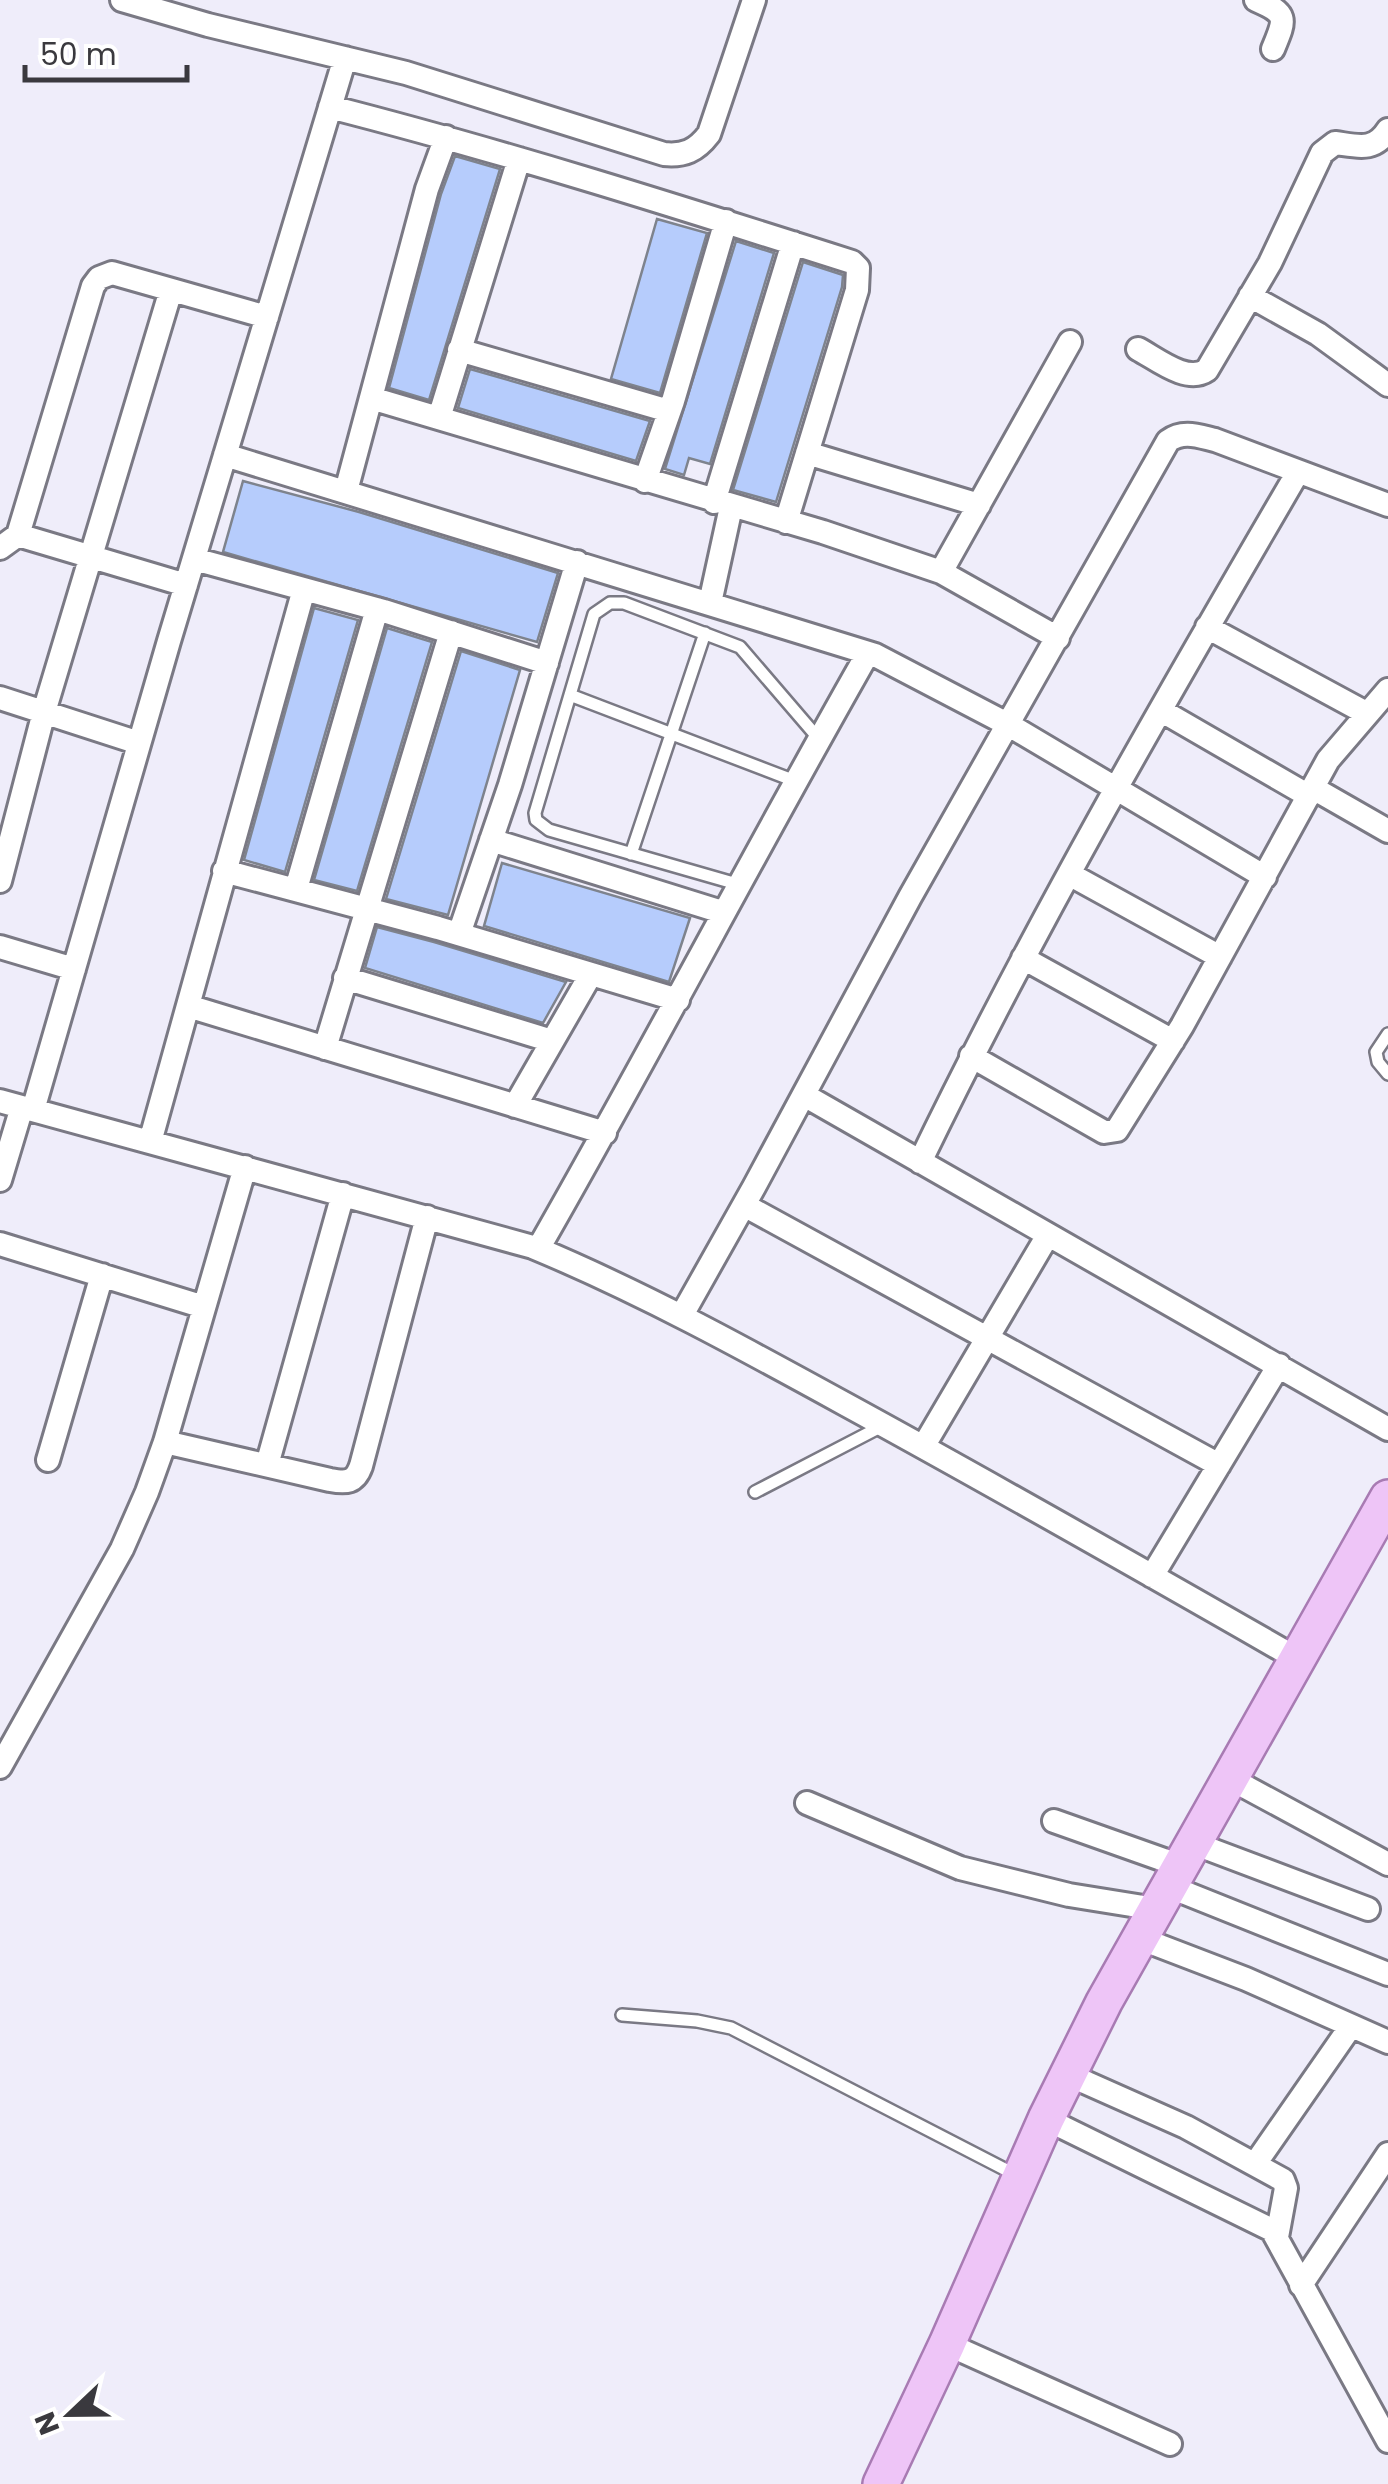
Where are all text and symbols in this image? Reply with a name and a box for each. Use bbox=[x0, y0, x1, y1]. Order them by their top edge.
scale bar bbox=[25, 20, 188, 82]
text: 50 m bbox=[40, 33, 117, 76]
north arrow bbox=[20, 2364, 120, 2464]
text: N bbox=[25, 2406, 69, 2440]

